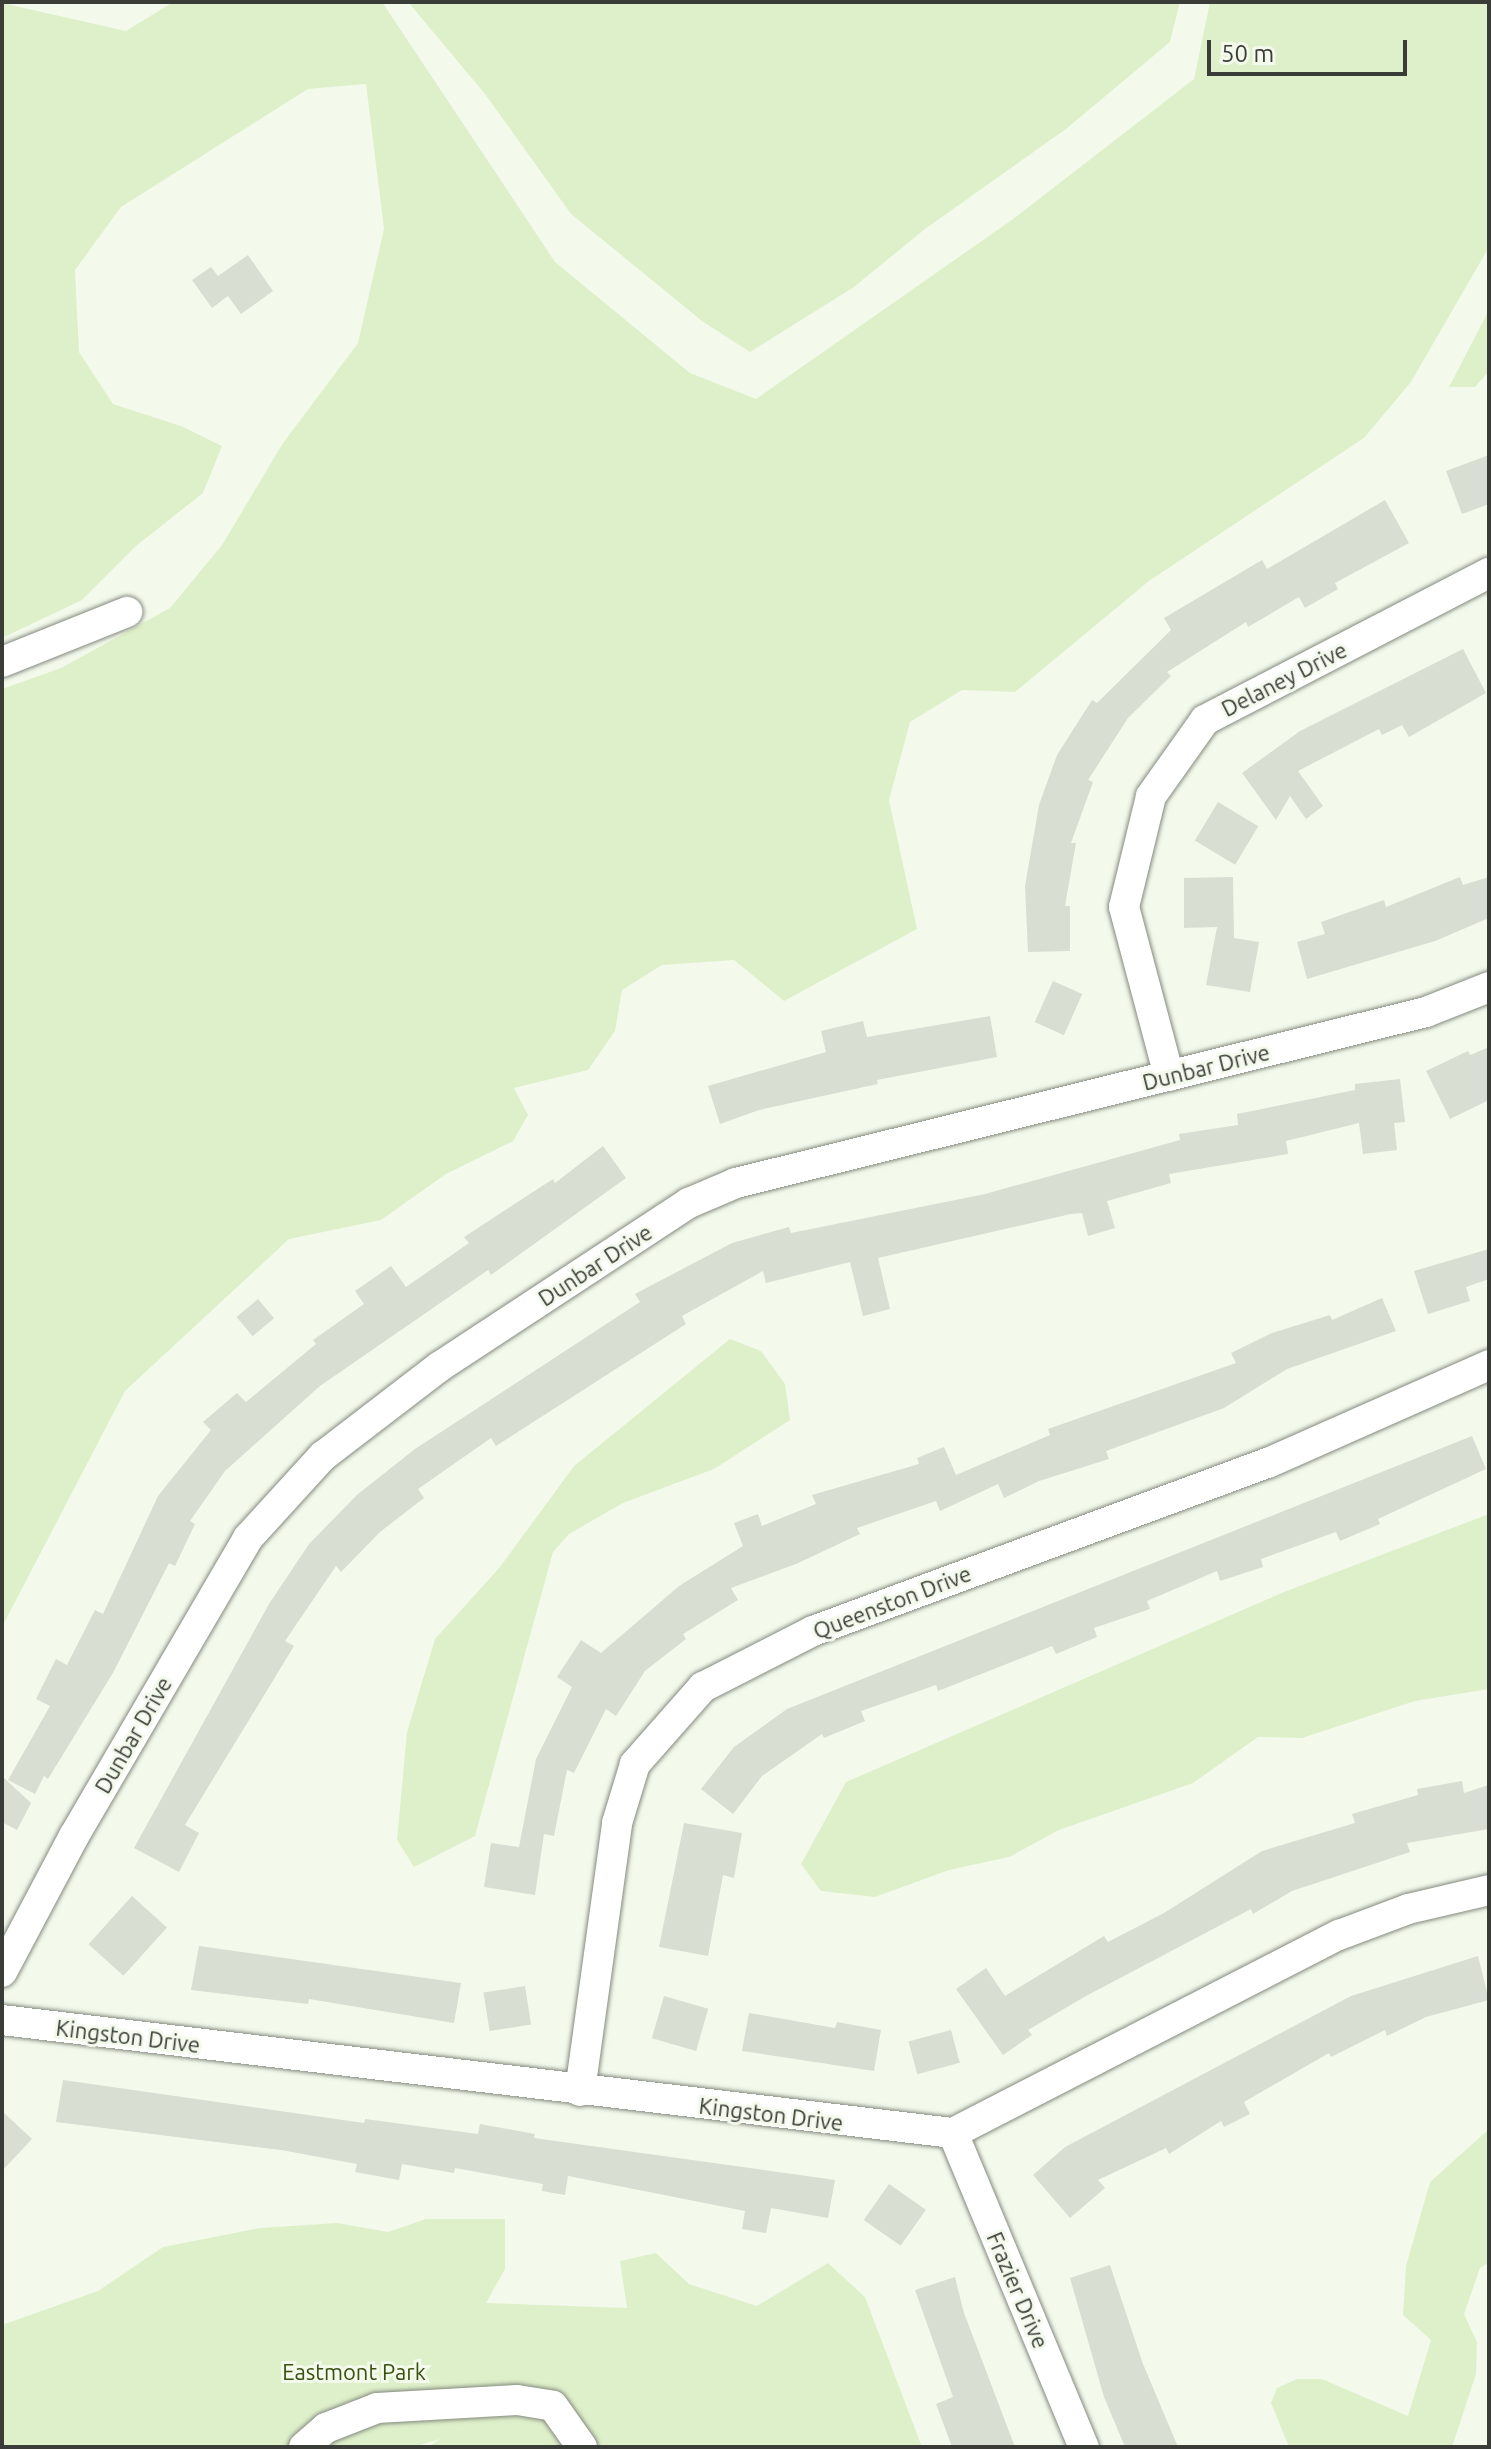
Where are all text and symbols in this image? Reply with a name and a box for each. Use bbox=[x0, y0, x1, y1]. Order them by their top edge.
scale bar bbox=[1211, 24, 1411, 74]
text: 50 m bbox=[1221, 40, 1274, 67]
street label: Delaney Drive bbox=[1217, 636, 1351, 722]
street label: Dunbar Drive bbox=[1140, 1038, 1272, 1096]
street label: Dunbar Drive bbox=[533, 1218, 657, 1312]
street label: Queenston Drive bbox=[809, 1560, 975, 1644]
street label: Dunbar Drive bbox=[89, 1672, 177, 1798]
street label: Kingston Drive bbox=[54, 2014, 202, 2058]
street label: Kingston Drive bbox=[697, 2092, 845, 2136]
street label: Frazier Drive bbox=[982, 2228, 1054, 2352]
park label: Eastmont Park bbox=[282, 2359, 426, 2385]

